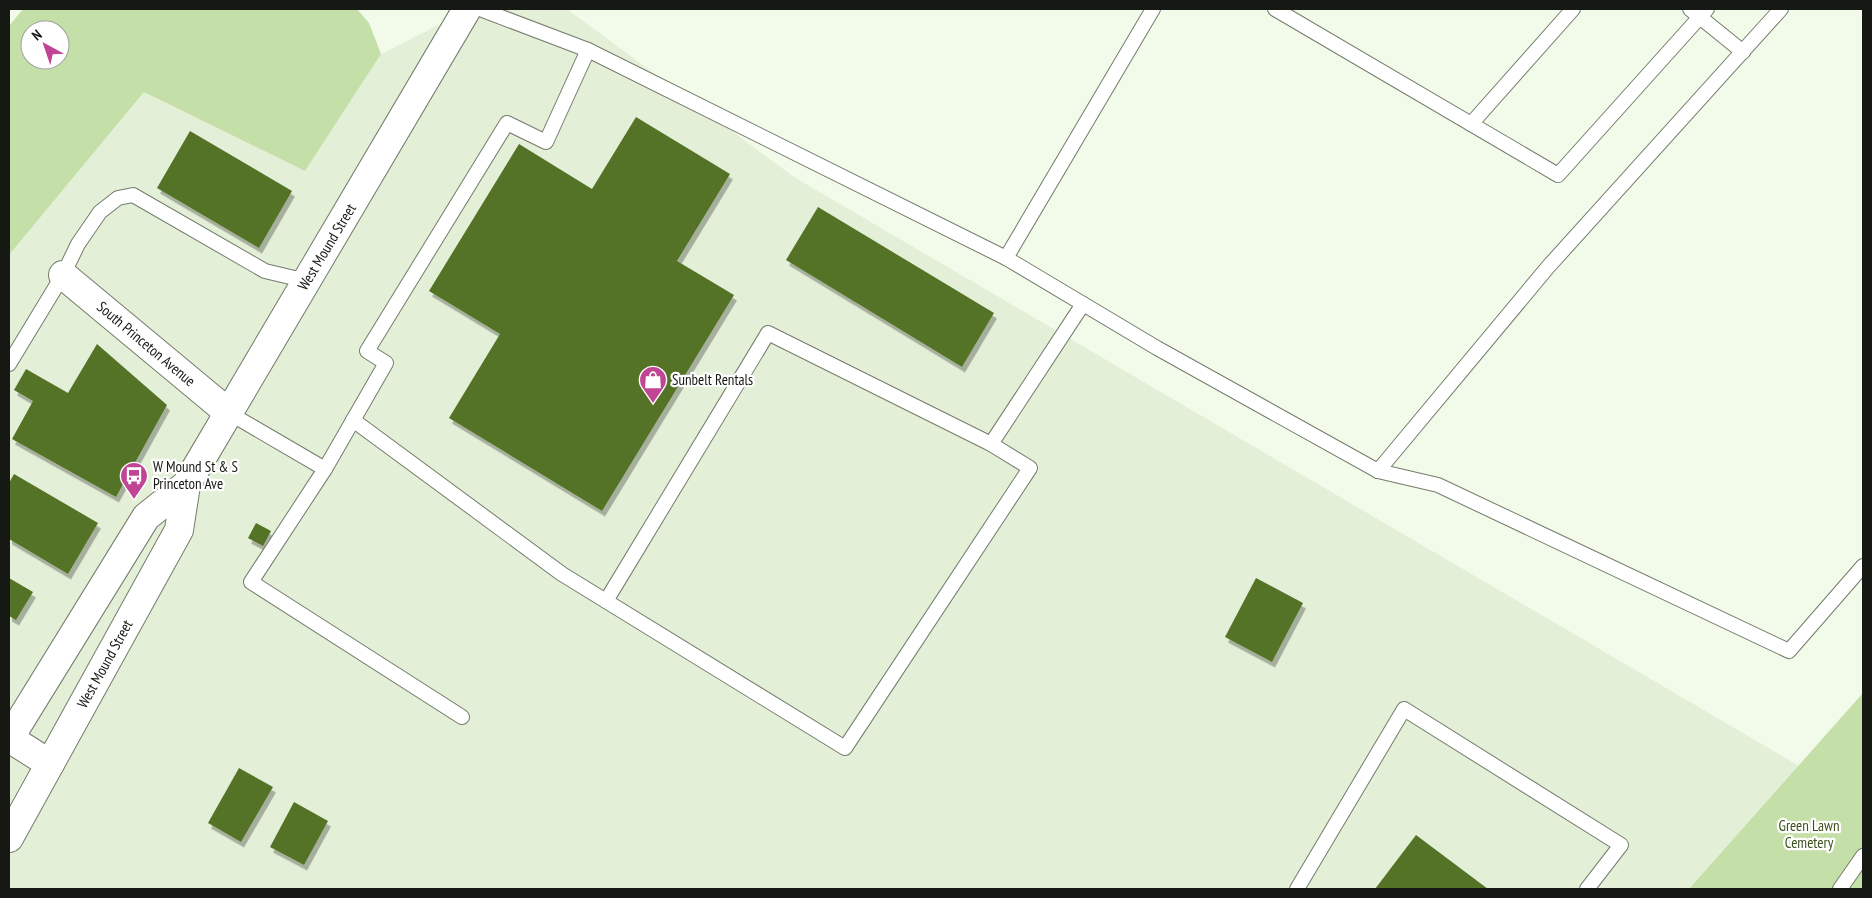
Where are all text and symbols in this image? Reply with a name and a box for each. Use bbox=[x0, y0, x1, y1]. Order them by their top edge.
north arrow bbox=[20, 20, 70, 70]
text: N bbox=[28, 26, 45, 44]
street label: West Mound Street bbox=[293, 200, 360, 294]
street label: South Princeton Avenue bbox=[93, 297, 199, 390]
shop icon: Sunbelt Rentals bbox=[638, 365, 668, 404]
place label: Sunbelt Rentals bbox=[672, 370, 753, 389]
place label: W Mound St & S Princeton Ave bbox=[153, 457, 238, 493]
bus stop icon: W Mound St & S Princeton Ave bbox=[119, 461, 149, 500]
street label: West Mound Street bbox=[73, 616, 137, 711]
park label: Green Lawn Cemetery bbox=[1779, 816, 1839, 852]

